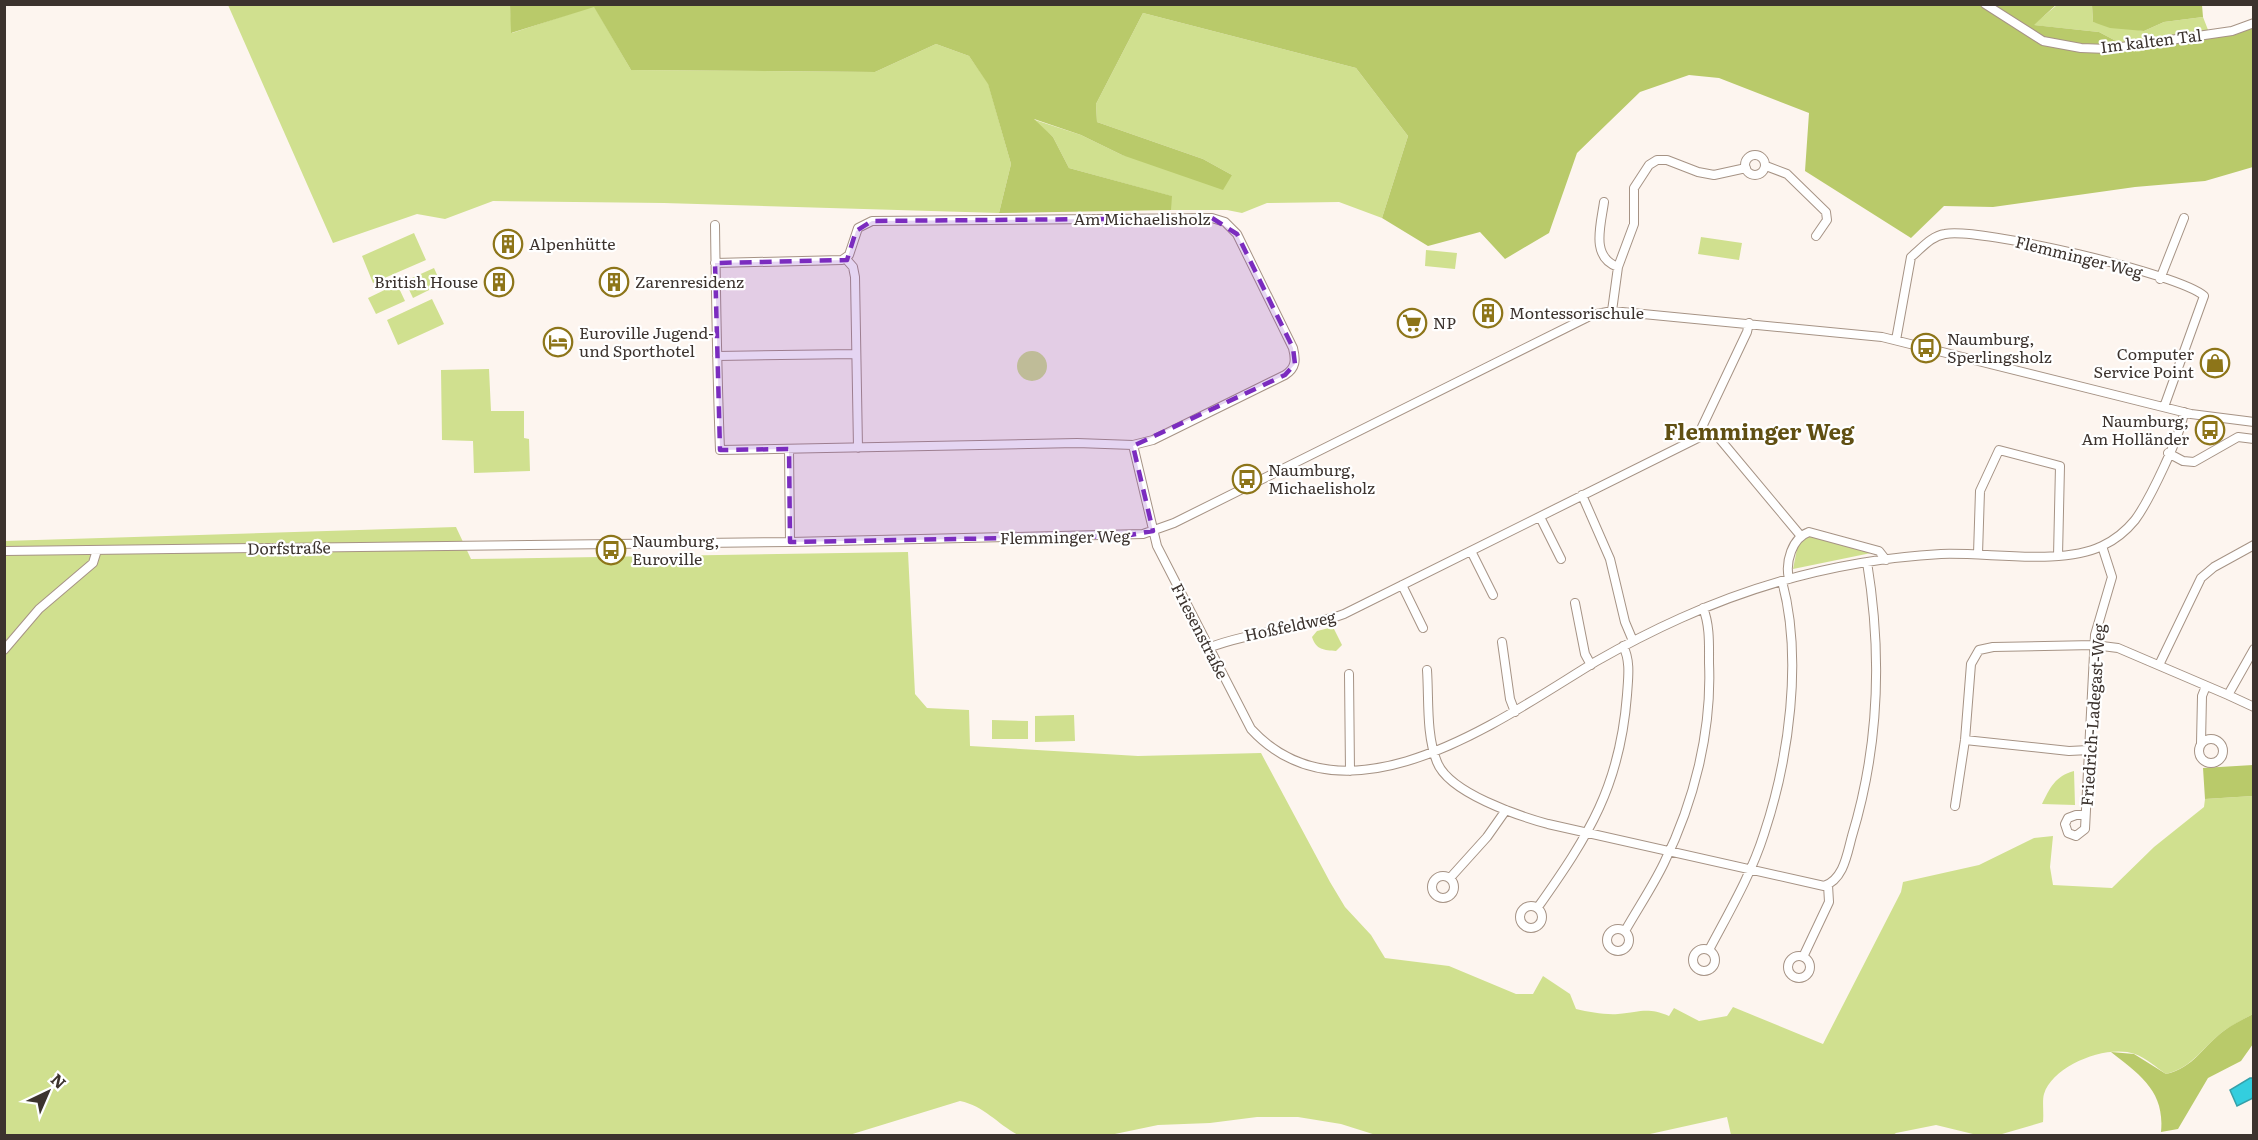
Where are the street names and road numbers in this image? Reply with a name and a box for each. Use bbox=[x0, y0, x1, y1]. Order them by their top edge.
street label: Im kalten Tal bbox=[2099, 22, 2203, 58]
street label: Am Michaelisholz bbox=[1073, 206, 1211, 230]
street label: Flemminger Weg bbox=[2013, 229, 2145, 283]
street label: Flemminger Weg bbox=[1000, 523, 1130, 549]
street label: Dorfstraße bbox=[247, 534, 331, 560]
street label: Friesenstraße bbox=[1166, 578, 1235, 683]
street label: Hoßfeldweg bbox=[1242, 604, 1338, 646]
street label: Friedrich-Ladegast-Weg bbox=[2074, 623, 2110, 807]

